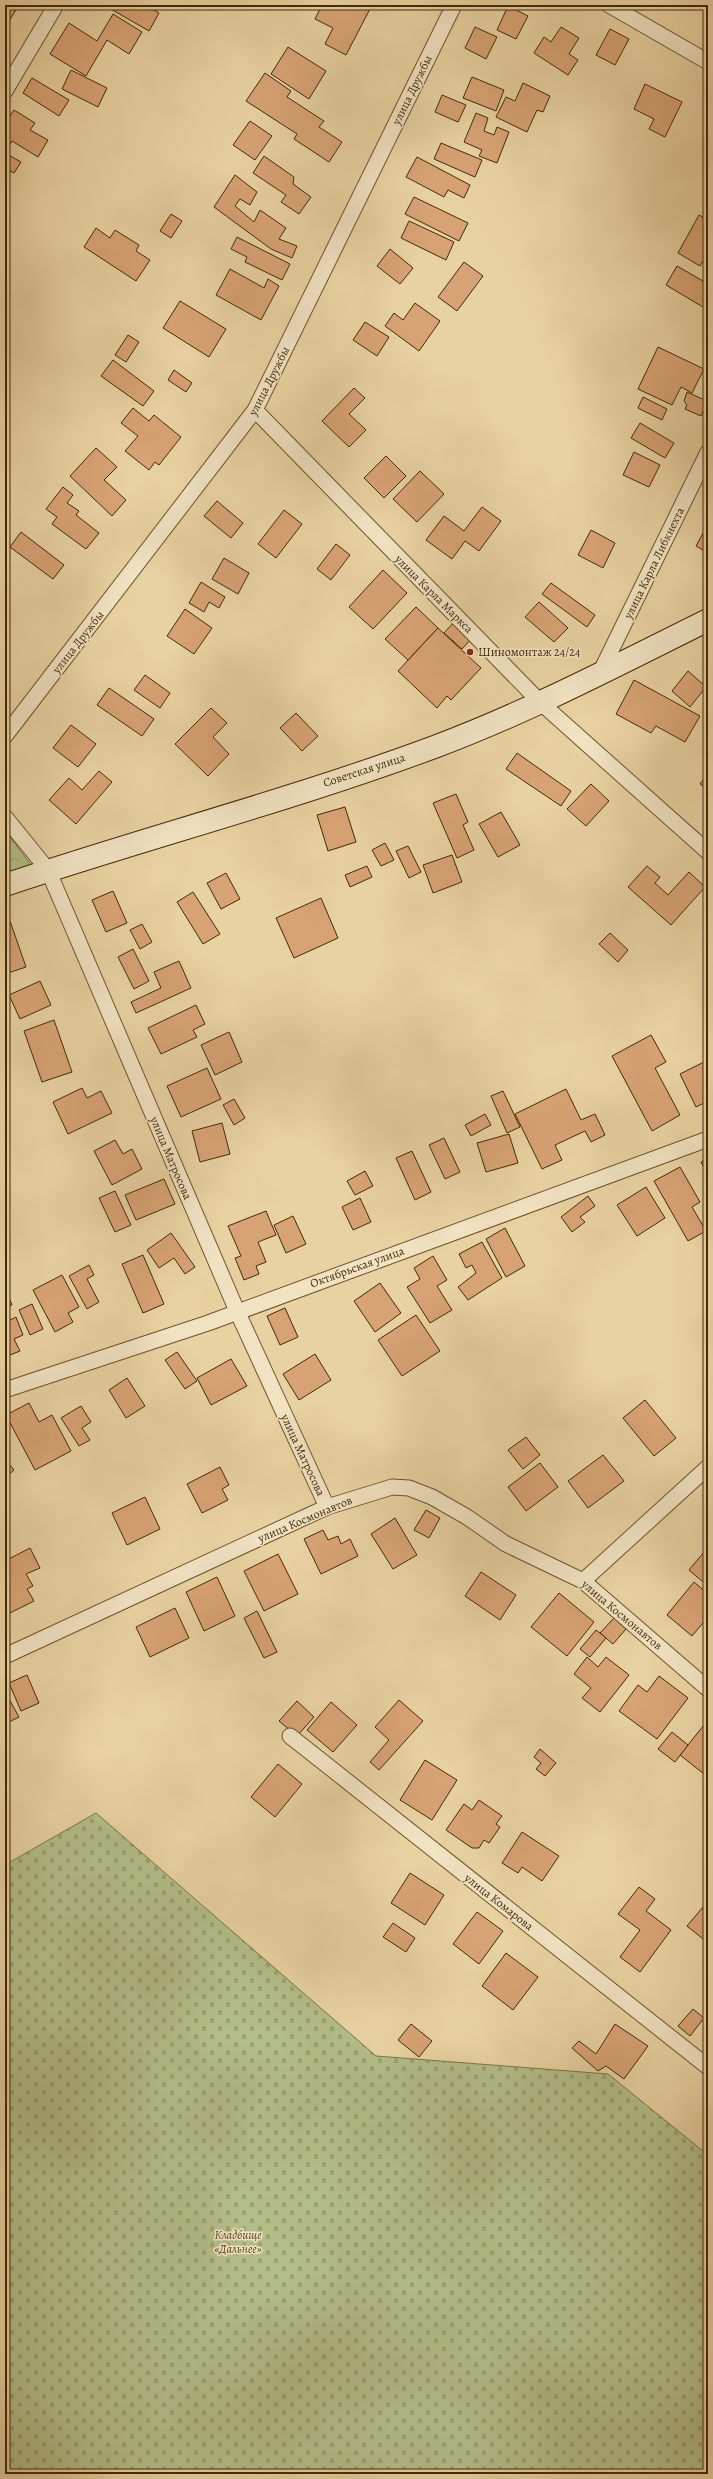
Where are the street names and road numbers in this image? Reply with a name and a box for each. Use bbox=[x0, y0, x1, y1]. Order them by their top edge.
street label: улица Дружбы bbox=[388, 53, 436, 128]
street label: улица Дружбы bbox=[244, 344, 293, 419]
street label: улица Карла Либкнехта bbox=[620, 504, 688, 622]
street label: улица Карла Маркса bbox=[391, 551, 477, 637]
street label: улица Дружбы bbox=[48, 607, 108, 677]
street label: Советская улица bbox=[321, 749, 408, 791]
street label: улица Матросова bbox=[146, 1113, 196, 1202]
street label: Октябрьская улица bbox=[308, 1242, 407, 1291]
street label: улица Матросова bbox=[277, 1411, 329, 1499]
street label: улица Космонавтов bbox=[254, 1492, 355, 1546]
street label: улица Космонавтов bbox=[577, 1576, 666, 1654]
street label: улица Комарова bbox=[460, 1869, 537, 1934]

